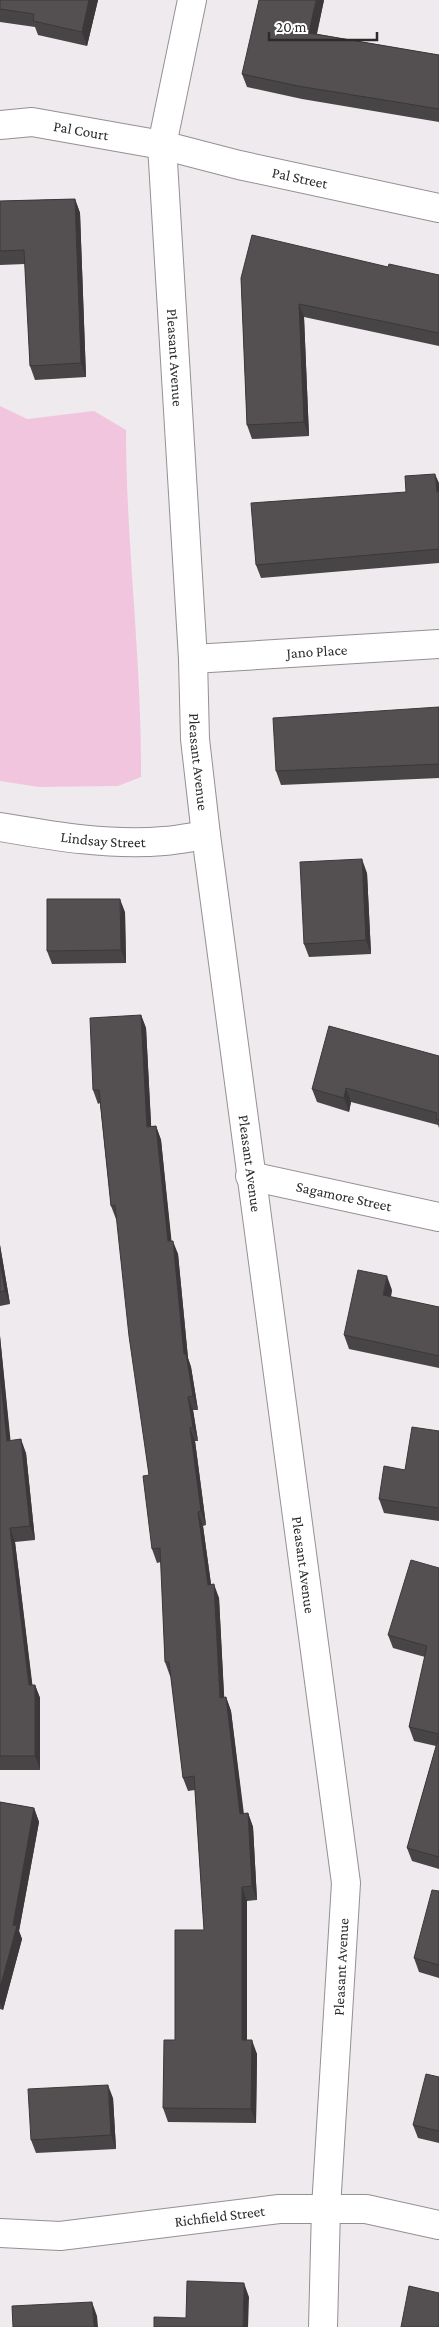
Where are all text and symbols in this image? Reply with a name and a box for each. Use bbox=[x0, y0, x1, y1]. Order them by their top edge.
scale bar bbox=[269, 10, 376, 42]
text: 20 m bbox=[276, 19, 307, 35]
street label: Pal Court bbox=[52, 118, 111, 144]
street label: Pal Street bbox=[271, 164, 330, 192]
street label: Pleasant Avenue bbox=[164, 308, 186, 407]
street label: Jano Place bbox=[284, 642, 348, 662]
street label: Pleasant Avenue bbox=[186, 713, 211, 812]
street label: Lindsay Street bbox=[60, 829, 147, 850]
street label: Pleasant Avenue bbox=[235, 1114, 264, 1213]
street label: Sagamore Street bbox=[295, 1178, 394, 1215]
street label: Pleasant Avenue bbox=[289, 1515, 318, 1615]
street label: Pleasant Avenue bbox=[330, 1917, 352, 2016]
street label: Richfield Street bbox=[174, 2203, 267, 2230]

